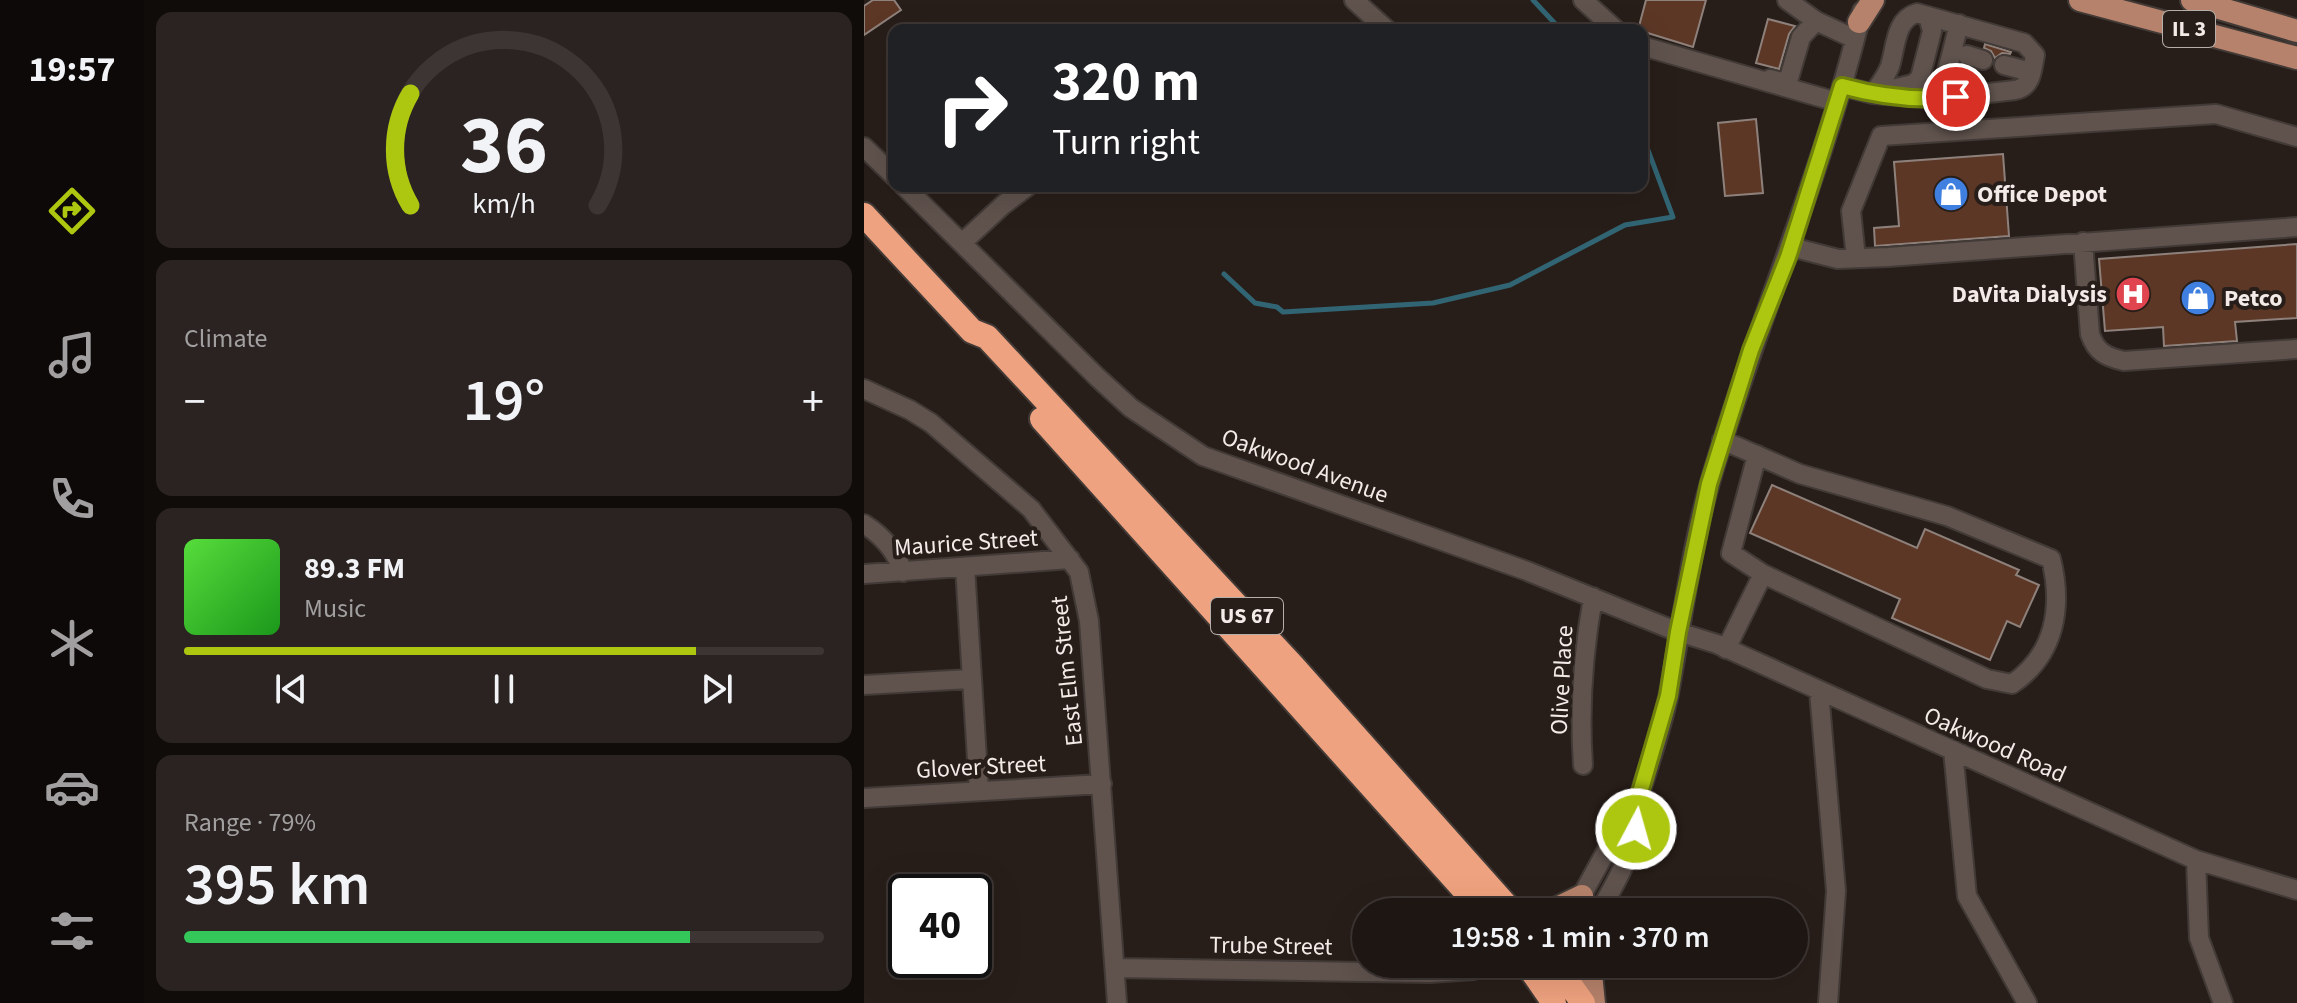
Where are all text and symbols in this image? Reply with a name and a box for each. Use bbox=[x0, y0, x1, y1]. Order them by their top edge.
road number: IL 3 bbox=[2163, 11, 2215, 47]
text: 320 m bbox=[1052, 43, 1200, 122]
text: 19:57 bbox=[29, 44, 115, 95]
icon: right bbox=[920, 56, 1024, 160]
pin bbox=[1922, 63, 1990, 131]
icon: arrive bbox=[1934, 75, 1978, 119]
text: 36 bbox=[460, 86, 548, 204]
text: Turn right bbox=[1052, 117, 1200, 168]
shop icon: Office Depot bbox=[1932, 175, 1970, 213]
place label: Office Depot bbox=[1977, 177, 2107, 212]
icon: directions bbox=[44, 183, 100, 239]
text: km/h bbox=[472, 184, 536, 224]
hospital icon: DaVita Dialysis bbox=[2114, 275, 2152, 313]
place label: DaVita Dialysis bbox=[1952, 277, 2107, 312]
shop icon: Petco bbox=[2179, 279, 2217, 317]
place label: Petco bbox=[2224, 281, 2283, 316]
text: Climate bbox=[184, 320, 268, 357]
icon: music bbox=[44, 327, 100, 383]
text: 19° bbox=[463, 359, 545, 444]
text: − bbox=[184, 371, 206, 434]
text: + bbox=[802, 371, 824, 434]
street label: Oakwood Avenue bbox=[1217, 420, 1393, 512]
icon: phone bbox=[44, 471, 100, 527]
street label: Maurice Street bbox=[893, 521, 1039, 565]
text: 89.3 FM bbox=[304, 547, 405, 590]
text: Music bbox=[304, 590, 366, 627]
street label: East Elm Street bbox=[1042, 594, 1092, 748]
road number: US 67 bbox=[1211, 598, 1283, 634]
icon: climate bbox=[44, 615, 100, 671]
street label: Olive Place bbox=[1542, 624, 1582, 736]
icon: previous bbox=[269, 667, 313, 711]
icon: pause bbox=[482, 667, 526, 711]
icon: next bbox=[695, 667, 739, 711]
street label: Oakwood Road bbox=[1918, 698, 2072, 792]
street label: Glover Street bbox=[915, 746, 1047, 788]
icon: car bbox=[44, 759, 100, 815]
position arrow bbox=[1594, 787, 1678, 871]
text: Range · 79% bbox=[184, 804, 316, 841]
text: 395 km bbox=[184, 843, 370, 928]
speed limit sign: 40 bbox=[888, 874, 992, 978]
icon: filters bbox=[44, 903, 100, 959]
text: 19:58 · 1 min · 370 m bbox=[1450, 916, 1710, 959]
street label: Trube Street bbox=[1209, 927, 1333, 965]

